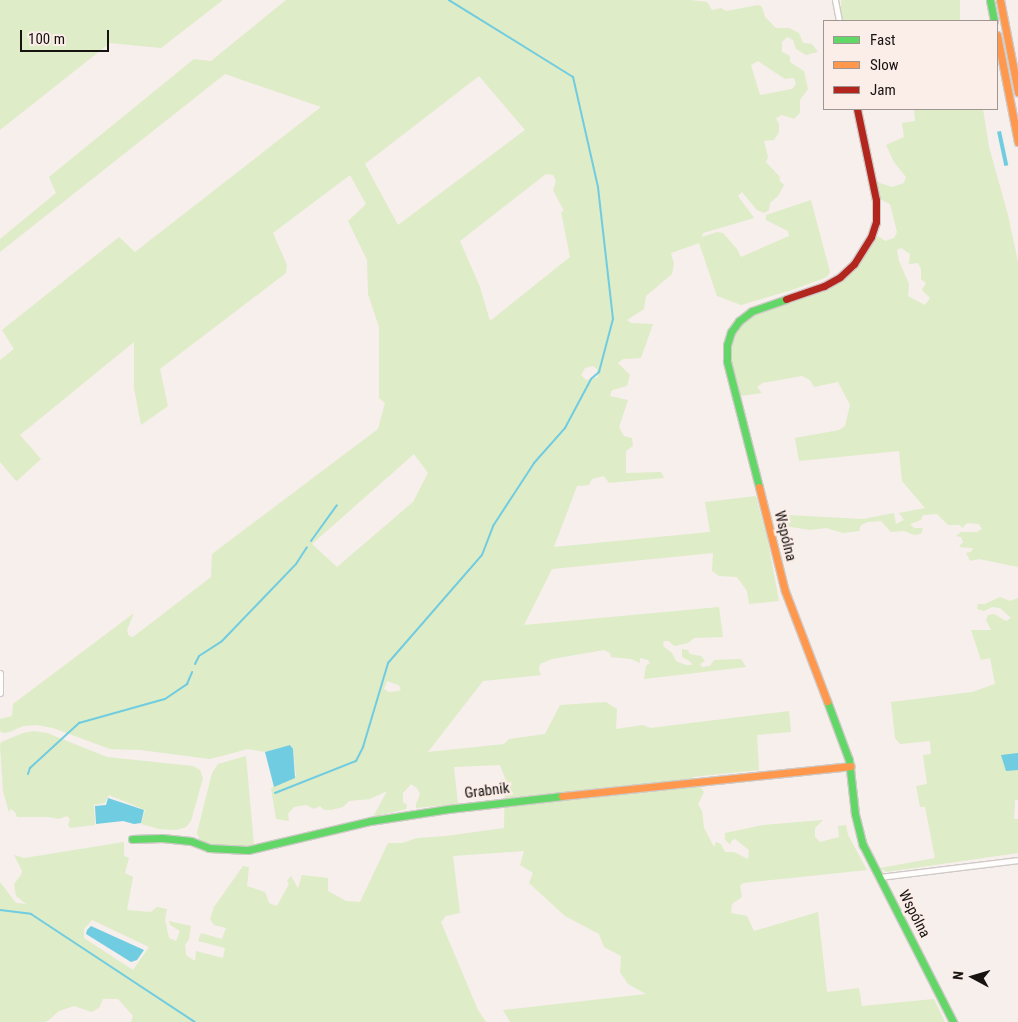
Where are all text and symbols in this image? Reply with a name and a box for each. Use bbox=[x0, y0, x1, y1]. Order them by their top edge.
scale bar bbox=[22, 20, 111, 52]
legend bbox=[823, 20, 998, 110]
text: 100 m bbox=[28, 30, 65, 48]
text: Fast bbox=[870, 31, 895, 49]
text: Slow bbox=[870, 56, 899, 74]
text: Jam bbox=[870, 81, 896, 99]
street label: Wspólna bbox=[770, 509, 800, 563]
street label: Grabnik bbox=[463, 779, 511, 803]
street label: Wspólna bbox=[894, 887, 934, 941]
north arrow bbox=[948, 952, 998, 1002]
text: N bbox=[950, 970, 966, 981]

